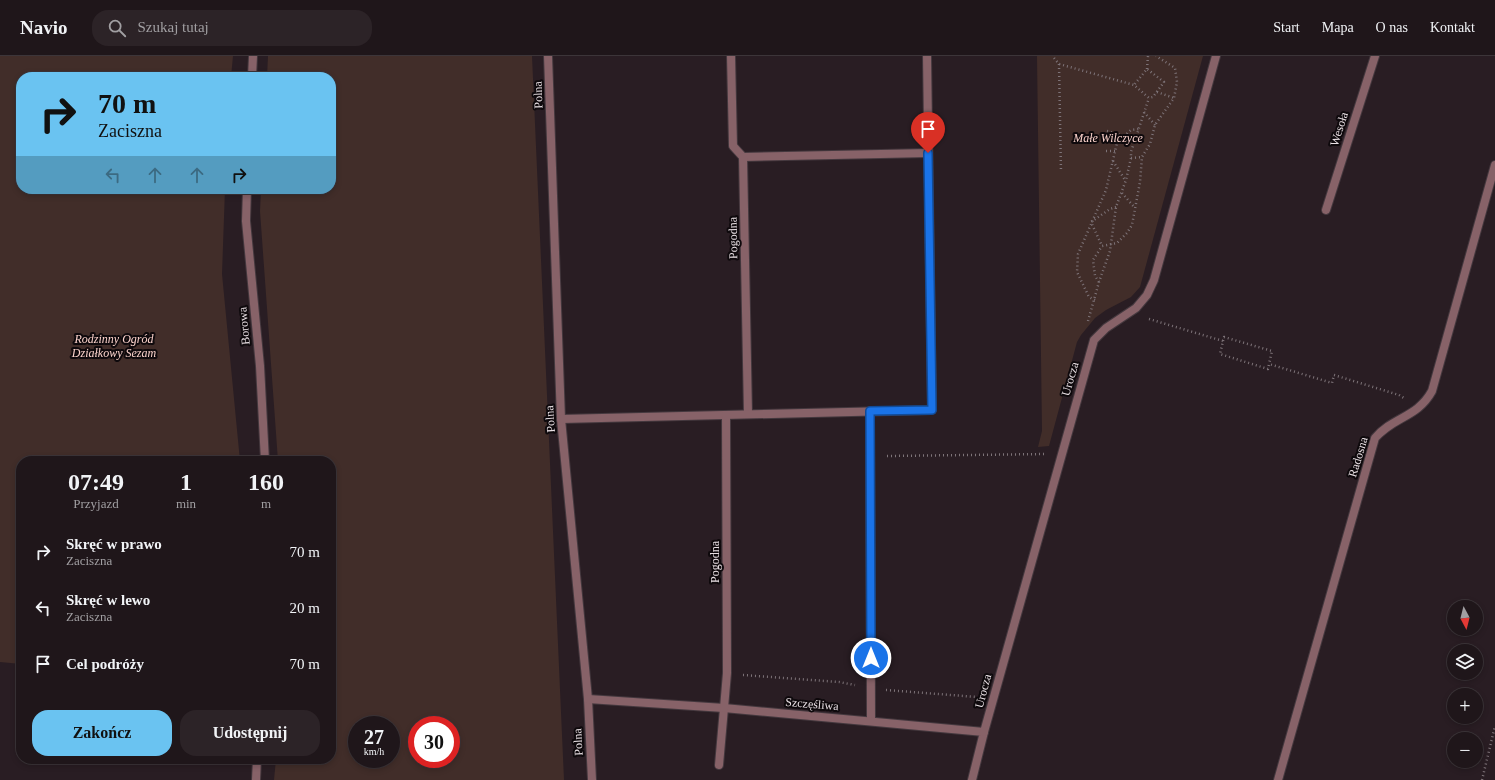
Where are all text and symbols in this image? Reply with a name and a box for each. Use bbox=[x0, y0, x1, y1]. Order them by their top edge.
search box bbox=[92, 10, 372, 46]
text: Navio bbox=[20, 17, 68, 38]
icon: search bbox=[106, 17, 128, 39]
text: Szukaj tutaj bbox=[138, 19, 209, 35]
text: Start bbox=[1273, 20, 1300, 35]
text: Mapa bbox=[1322, 20, 1354, 35]
text: O nas bbox=[1376, 20, 1408, 35]
text: Kontakt bbox=[1430, 20, 1475, 35]
street label: Polna bbox=[531, 80, 545, 109]
icon: right bbox=[32, 88, 84, 140]
text: 70 m bbox=[98, 88, 156, 119]
street label: Wesoła bbox=[1327, 110, 1351, 148]
pin bbox=[911, 112, 945, 153]
icon: arrive bbox=[917, 118, 939, 140]
text: Zaciszna bbox=[98, 121, 162, 141]
park label: Małe Wilczyce bbox=[1072, 131, 1143, 145]
icon: left bbox=[102, 164, 124, 186]
icon: ahead bbox=[144, 164, 166, 186]
icon: ahead bbox=[186, 164, 208, 186]
icon: right bbox=[228, 164, 250, 186]
street label: Pogodna bbox=[726, 216, 740, 259]
street label: Borowa bbox=[235, 306, 253, 346]
park label: Rodzinny Ogród Działkowy Sezam bbox=[71, 332, 156, 360]
street label: Urocza bbox=[1058, 360, 1082, 398]
street label: Polna bbox=[542, 404, 558, 433]
street label: Radosna bbox=[1345, 435, 1371, 479]
text: 07:49 bbox=[68, 469, 124, 495]
text: 1 bbox=[180, 469, 192, 495]
text: 160 bbox=[248, 469, 284, 495]
text: Przyjazd bbox=[73, 496, 119, 511]
text: min bbox=[176, 496, 196, 511]
text: m bbox=[261, 496, 271, 511]
text: Skręć w prawo bbox=[66, 536, 162, 552]
street label: Pogodna bbox=[708, 540, 722, 583]
icon: right bbox=[32, 541, 54, 563]
text: 70 m bbox=[290, 544, 320, 560]
text: Zaciszna bbox=[66, 553, 112, 568]
text: Skręć w lewo bbox=[66, 592, 150, 608]
icon: left bbox=[32, 597, 54, 619]
text: 20 m bbox=[290, 600, 320, 616]
north arrow bbox=[1447, 600, 1483, 636]
map controls bbox=[1447, 600, 1483, 768]
text: Zaciszna bbox=[66, 609, 112, 624]
position arrow bbox=[850, 637, 892, 679]
button: layers bbox=[1447, 644, 1483, 680]
icon: arrive bbox=[32, 653, 54, 675]
text: Cel podróży bbox=[66, 656, 144, 672]
text: 70 m bbox=[290, 656, 320, 672]
street label: Urocza bbox=[972, 672, 994, 710]
button: + bbox=[1447, 688, 1483, 724]
street label: Szczęśliwa bbox=[785, 695, 840, 713]
button: Zakończ bbox=[32, 710, 172, 756]
button: Udostępnij bbox=[180, 710, 320, 756]
speed limit sign: 30 bbox=[408, 716, 460, 768]
text: 27 bbox=[364, 726, 384, 748]
street label: Polna bbox=[570, 727, 586, 756]
button: − bbox=[1447, 732, 1483, 768]
text: km/h bbox=[364, 746, 384, 757]

